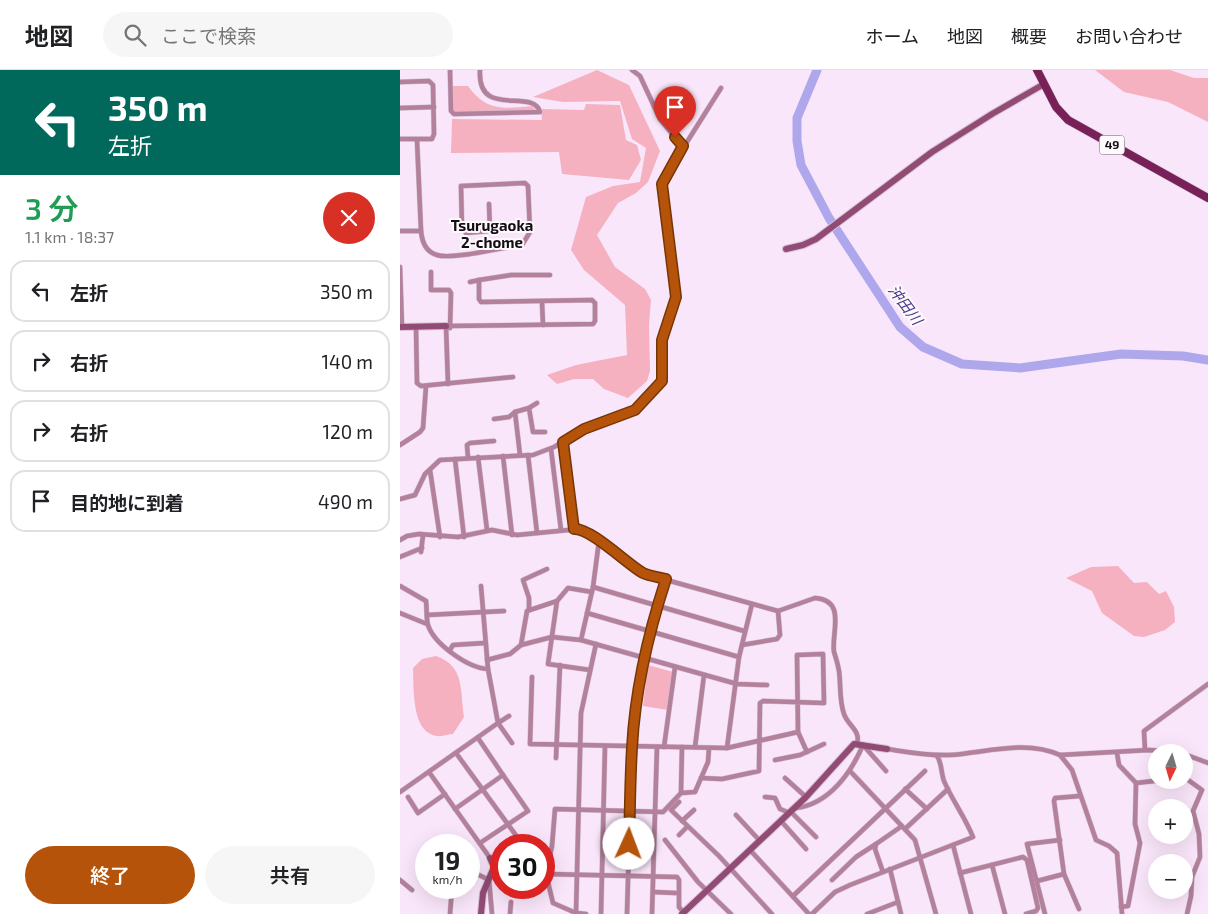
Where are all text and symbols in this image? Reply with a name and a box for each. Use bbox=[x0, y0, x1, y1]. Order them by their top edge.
search box bbox=[103, 12, 453, 57]
text: 地図 bbox=[25, 21, 73, 50]
icon: search bbox=[121, 21, 149, 49]
text: ここで検索 bbox=[161, 24, 256, 47]
text: ホーム bbox=[866, 25, 919, 47]
text: 地図 bbox=[947, 25, 983, 47]
text: 概要 bbox=[1011, 25, 1047, 47]
text: お問い合わせ bbox=[1075, 25, 1183, 47]
text: 350 m bbox=[108, 86, 208, 128]
pin bbox=[654, 86, 696, 137]
icon: left bbox=[25, 90, 90, 155]
icon: arrive bbox=[661, 93, 689, 121]
text: 左折 bbox=[108, 132, 152, 158]
road number: 49 bbox=[1100, 136, 1124, 154]
text: 3 分 bbox=[25, 190, 78, 226]
button: close bbox=[323, 192, 375, 244]
district label: Tsurugaoka 2-chome bbox=[451, 216, 533, 251]
text: 1.1 km · 18:37 bbox=[25, 227, 114, 246]
icon: left bbox=[27, 277, 55, 305]
text: 350 m bbox=[320, 280, 373, 303]
text: 左折 bbox=[70, 281, 108, 304]
water label: 沖田川 bbox=[885, 281, 928, 329]
icon: right bbox=[27, 347, 55, 375]
text: 140 m bbox=[321, 350, 373, 373]
text: 右折 bbox=[70, 351, 108, 374]
icon: right bbox=[27, 417, 55, 445]
text: 120 m bbox=[322, 420, 373, 443]
text: 右折 bbox=[70, 421, 108, 444]
icon: arrive bbox=[27, 487, 55, 515]
text: 490 m bbox=[318, 490, 373, 513]
text: 目的地に到着 bbox=[70, 491, 184, 514]
north arrow bbox=[1148, 744, 1192, 789]
map controls bbox=[1148, 744, 1193, 899]
button: + bbox=[1148, 799, 1193, 844]
position arrow bbox=[602, 817, 654, 869]
speed limit sign: 30 bbox=[490, 834, 555, 899]
text: 19 bbox=[435, 845, 460, 875]
button: 終了 bbox=[25, 846, 195, 904]
button: 共有 bbox=[205, 846, 375, 904]
button: − bbox=[1148, 854, 1193, 899]
text: km/h bbox=[433, 872, 462, 886]

